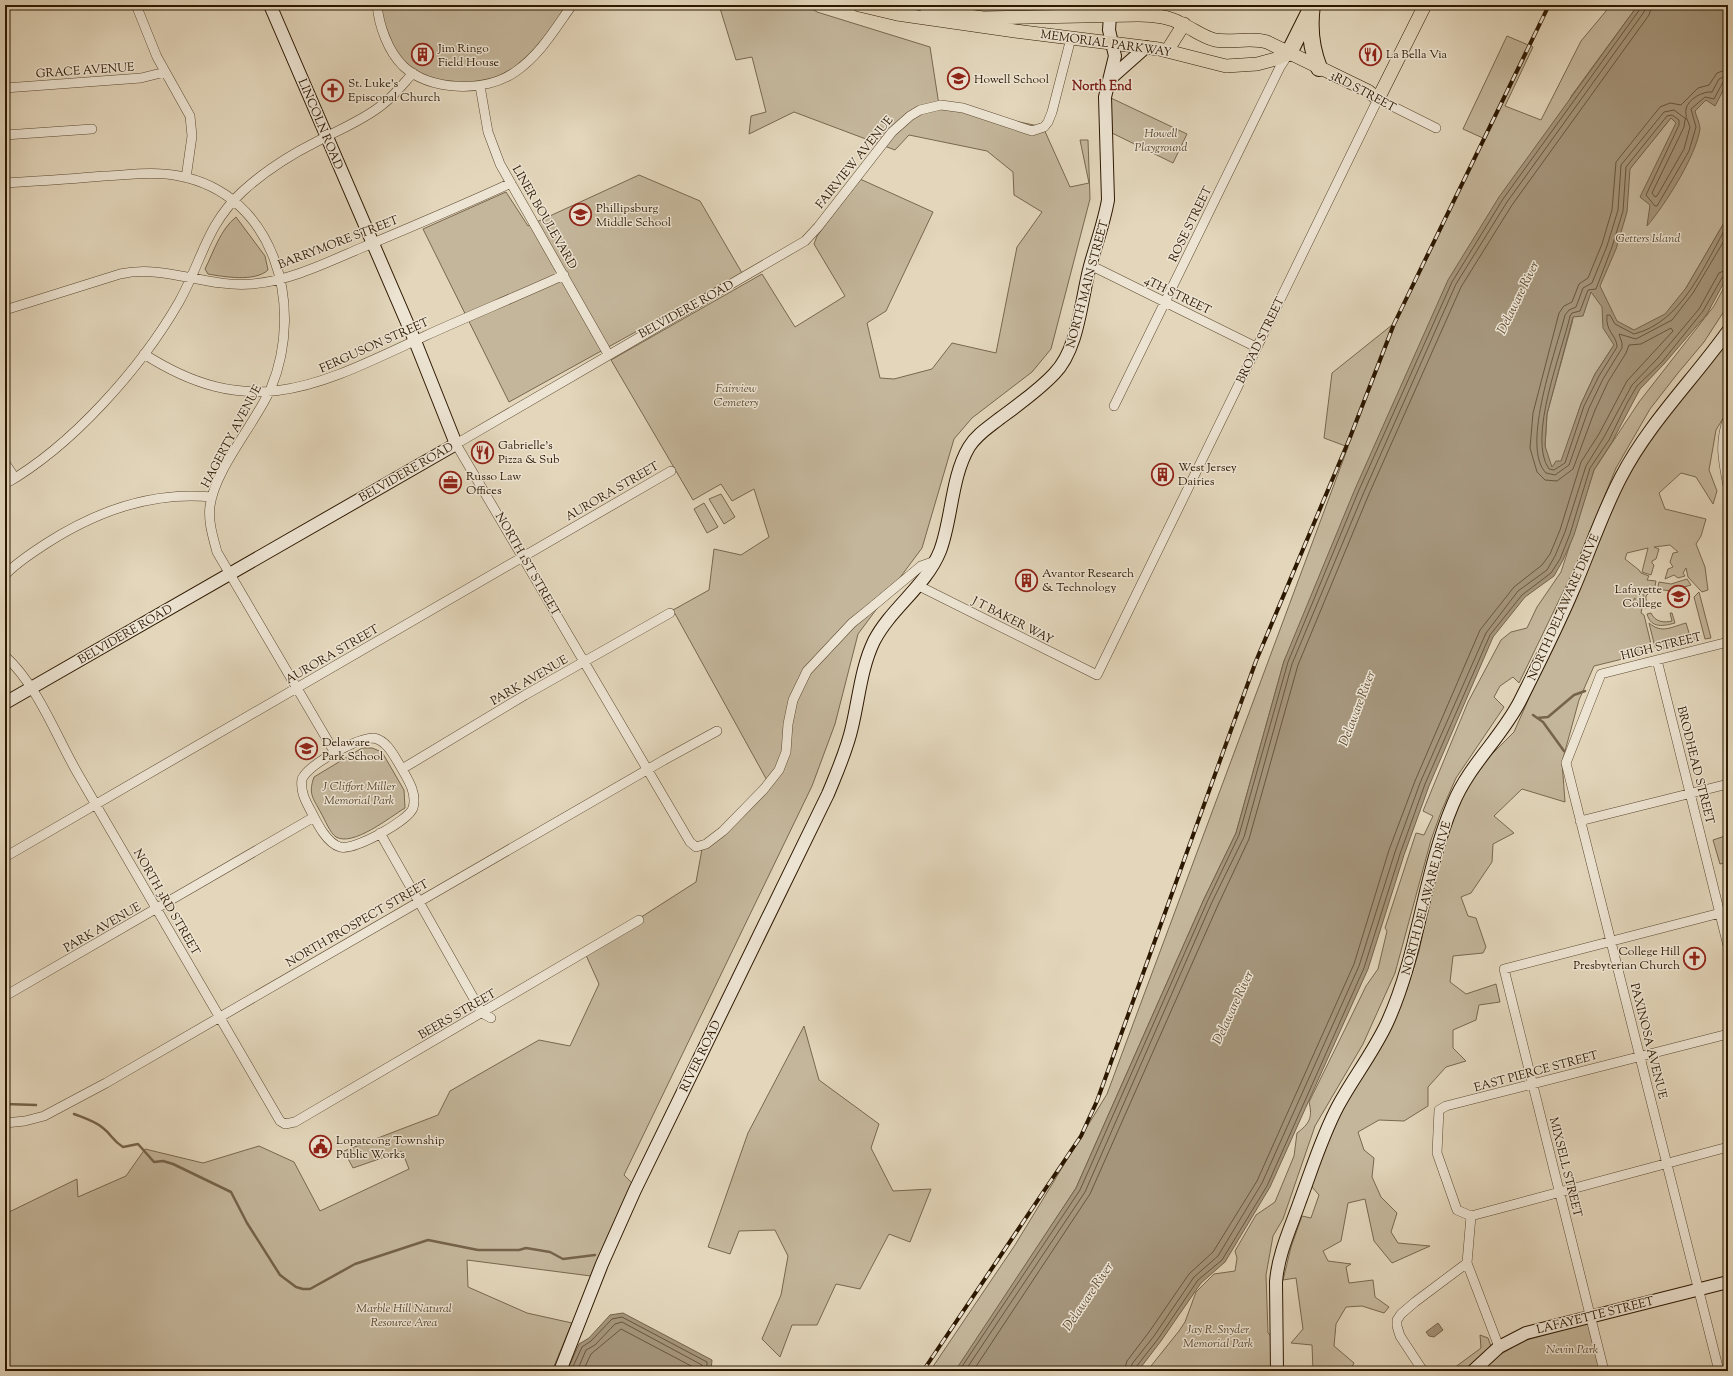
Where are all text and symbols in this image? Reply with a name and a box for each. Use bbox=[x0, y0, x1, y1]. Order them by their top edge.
street label: MEMORIAL PARKWAY bbox=[1039, 26, 1173, 62]
place label: Jim Ringo Field House bbox=[437, 40, 500, 72]
restaurant icon: La Bella Via bbox=[1357, 41, 1383, 67]
building icon: Jim Ringo Field House bbox=[410, 42, 436, 68]
place label: La Bella Via bbox=[1386, 46, 1448, 64]
street label: GRACE AVENUE bbox=[35, 59, 136, 83]
school or university icon: Howell School bbox=[946, 66, 972, 92]
street label: 3RD STREET bbox=[1326, 67, 1399, 117]
place label: Howell School bbox=[974, 71, 1050, 89]
place label: St. Luke's Episcopal Church bbox=[348, 75, 440, 107]
street label: LINCOLN ROAD bbox=[293, 76, 347, 173]
church icon: St. Luke's Episcopal Church bbox=[320, 77, 346, 103]
district label: North End bbox=[1072, 78, 1133, 96]
street label: FAIRVIEW AVENUE bbox=[812, 112, 898, 213]
park label: Howell Playground bbox=[1134, 125, 1188, 157]
street label: LINER BOULEVARD bbox=[507, 162, 581, 273]
street label: ROSE STREET bbox=[1165, 183, 1217, 266]
place label: Phillipsburg Middle School bbox=[596, 200, 672, 232]
school or university icon: Phillipsburg Middle School bbox=[567, 202, 593, 228]
street label: BARRYMORE STREET bbox=[275, 211, 402, 274]
street label: NORTH MAIN STREET bbox=[1062, 218, 1114, 350]
park label: Getters Island bbox=[1616, 230, 1680, 248]
water label: Delaware River bbox=[1493, 258, 1544, 337]
street label: 4TH STREET bbox=[1141, 272, 1215, 320]
street label: BELVIDERE ROAD bbox=[636, 276, 737, 344]
street label: BROAD STREET bbox=[1232, 294, 1290, 387]
street label: FERGUSON STREET bbox=[317, 313, 433, 378]
park label: Fairview Cemetery bbox=[713, 380, 759, 412]
street label: HAGERTY AVENUE bbox=[197, 381, 267, 491]
place label: Gabrielle's Pizza & Sub bbox=[498, 437, 560, 469]
street label: BELVIDERE ROAD bbox=[356, 438, 457, 507]
restaurant icon: Gabrielle's Pizza & Sub bbox=[469, 439, 495, 465]
street label: AURORA STREET bbox=[562, 457, 663, 526]
place label: West Jersey Dairies bbox=[1178, 459, 1237, 491]
building icon: West Jersey Dairies bbox=[1150, 461, 1176, 487]
place label: Russo Law Offices bbox=[466, 468, 521, 500]
office icon: Russo Law Offices bbox=[437, 470, 463, 496]
street label: NORTH 1ST STREET bbox=[490, 509, 565, 620]
street label: NORTH DELAWARE DRIVE bbox=[1523, 531, 1605, 684]
place label: Avantor Research & Technology bbox=[1042, 565, 1134, 597]
building icon: Avantor Research & Technology bbox=[1013, 567, 1039, 593]
place label: Lafayette College bbox=[1615, 581, 1662, 613]
school or university icon: Lafayette College bbox=[1665, 583, 1691, 609]
street label: J T BAKER WAY bbox=[968, 592, 1057, 649]
street label: BELVIDERE ROAD bbox=[75, 600, 176, 669]
street label: AURORA STREET bbox=[282, 620, 383, 689]
street label: HIGH STREET bbox=[1619, 628, 1704, 666]
street label: PARK AVENUE bbox=[487, 651, 572, 710]
water label: Delaware River bbox=[1335, 668, 1381, 749]
street label: BRODHEAD STREET bbox=[1672, 704, 1719, 827]
place label: Delaware Park School bbox=[322, 734, 384, 766]
school or university icon: Delaware Park School bbox=[294, 736, 320, 762]
park label: J Cliffort Miller Memorial Park bbox=[321, 778, 396, 810]
street label: NORTH DELAWARE DRIVE bbox=[1398, 819, 1456, 977]
street label: NORTH 3RD STREET bbox=[128, 846, 204, 960]
street label: NORTH PROSPECT STREET bbox=[283, 875, 433, 972]
street label: PARK AVENUE bbox=[60, 898, 145, 957]
place label: College Hill Presbyterian Church bbox=[1573, 943, 1681, 975]
church icon: College Hill Presbyterian Church bbox=[1682, 945, 1708, 971]
water label: Delaware River bbox=[1209, 968, 1259, 1047]
street label: PAXINOSA AVENUE bbox=[1625, 981, 1671, 1102]
street label: BEERS STREET bbox=[415, 985, 500, 1044]
street label: RIVER ROAD bbox=[676, 1018, 726, 1095]
street label: EAST PIERCE STREET bbox=[1472, 1047, 1601, 1097]
street label: MIXSELL STREET bbox=[1544, 1115, 1586, 1220]
place label: Lopatcong Township Public Works bbox=[336, 1132, 445, 1164]
public building icon: Lopatcong Township Public Works bbox=[308, 1134, 334, 1160]
water label: Delaware River bbox=[1059, 1259, 1118, 1335]
street label: LAFAYETTE STREET bbox=[1535, 1293, 1656, 1339]
park label: Marble Hill Natural Resource Area bbox=[356, 1300, 452, 1332]
park label: Jay R. Snyder Memorial Park bbox=[1183, 1321, 1254, 1353]
park label: Nevin Park bbox=[1546, 1341, 1599, 1359]

